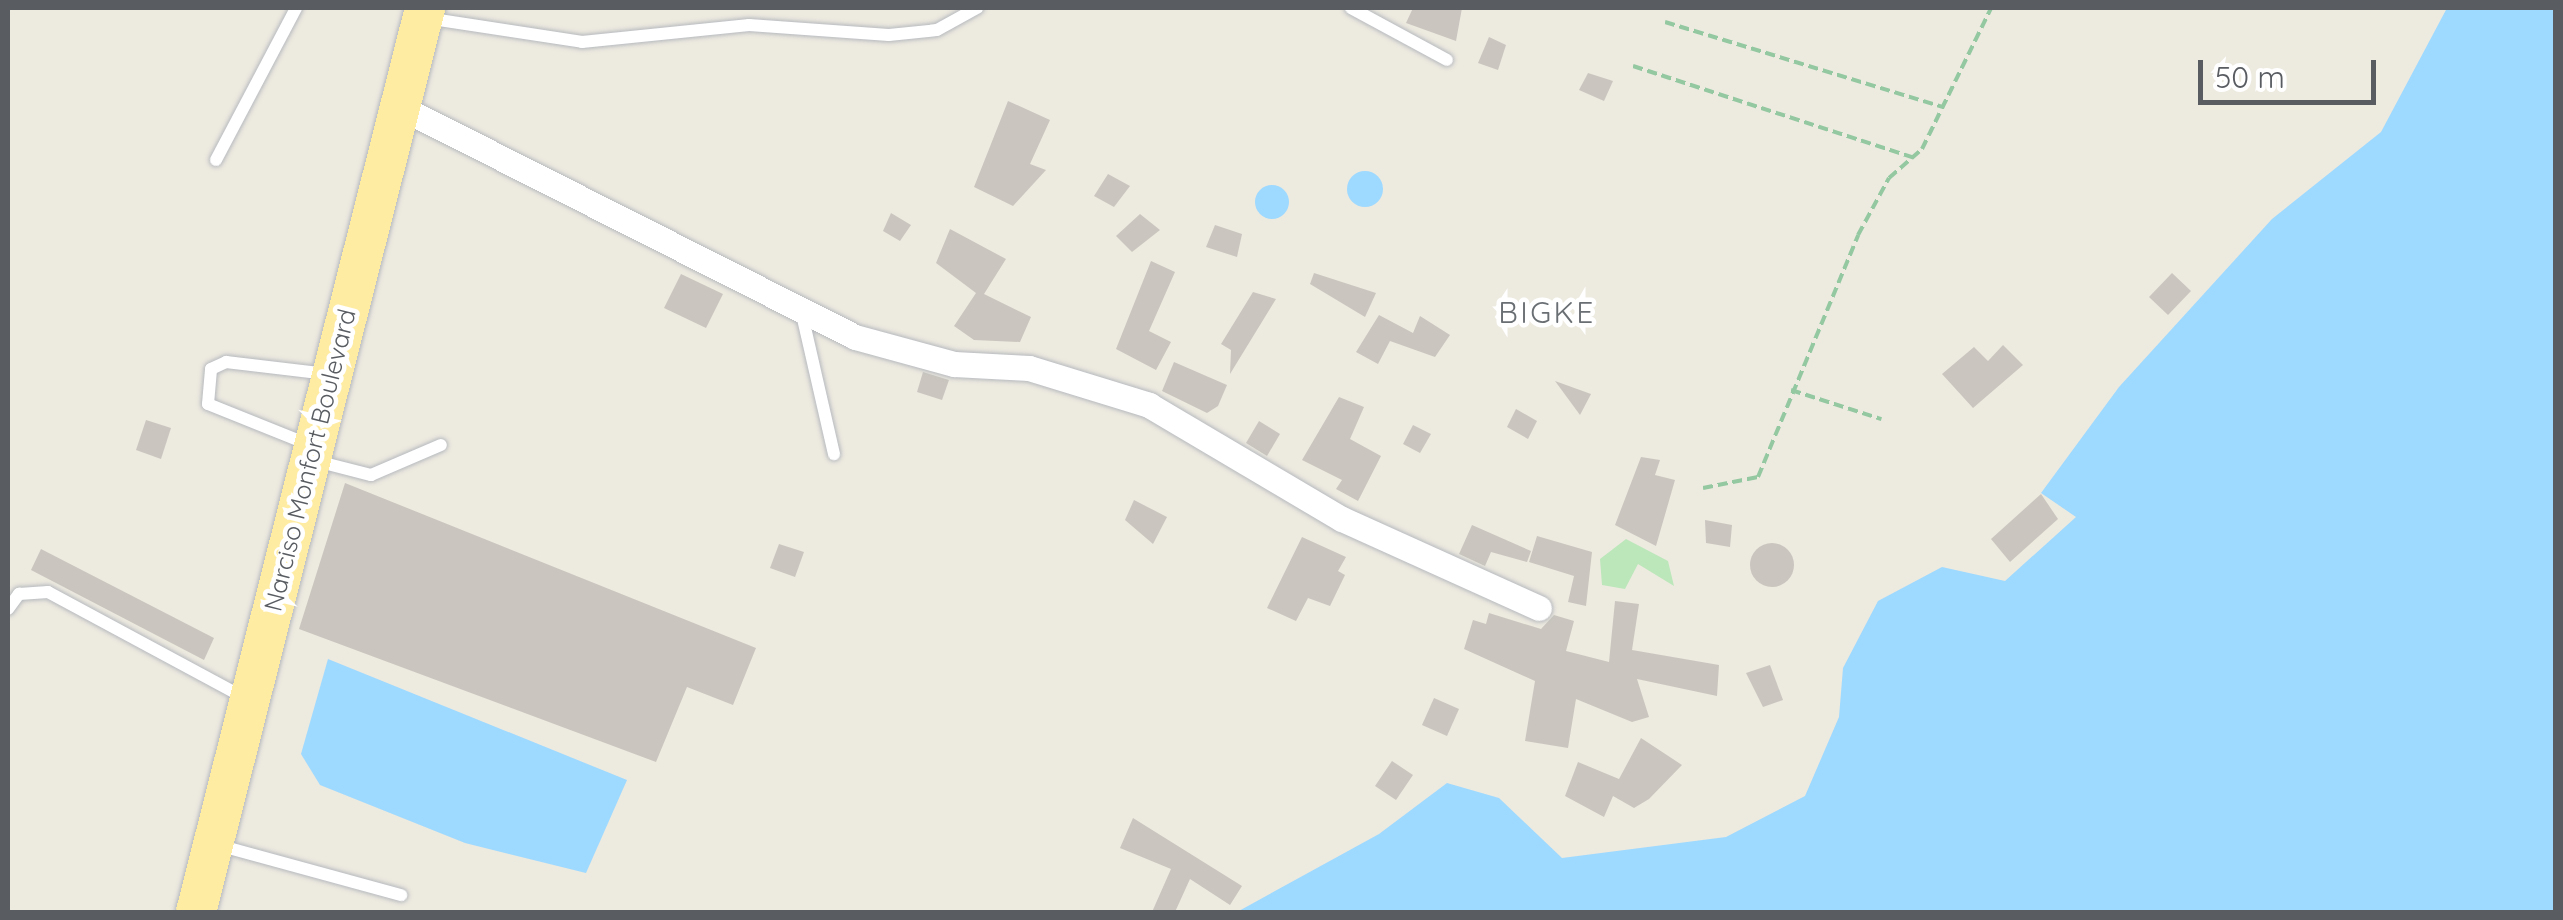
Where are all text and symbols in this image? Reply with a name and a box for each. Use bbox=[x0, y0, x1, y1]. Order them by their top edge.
scale bar bbox=[2203, 40, 2380, 102]
text: 50 m bbox=[2215, 58, 2285, 96]
district label: BIGKE bbox=[1498, 294, 1596, 330]
street label: Narciso Monfort Boulevard bbox=[258, 306, 362, 614]

